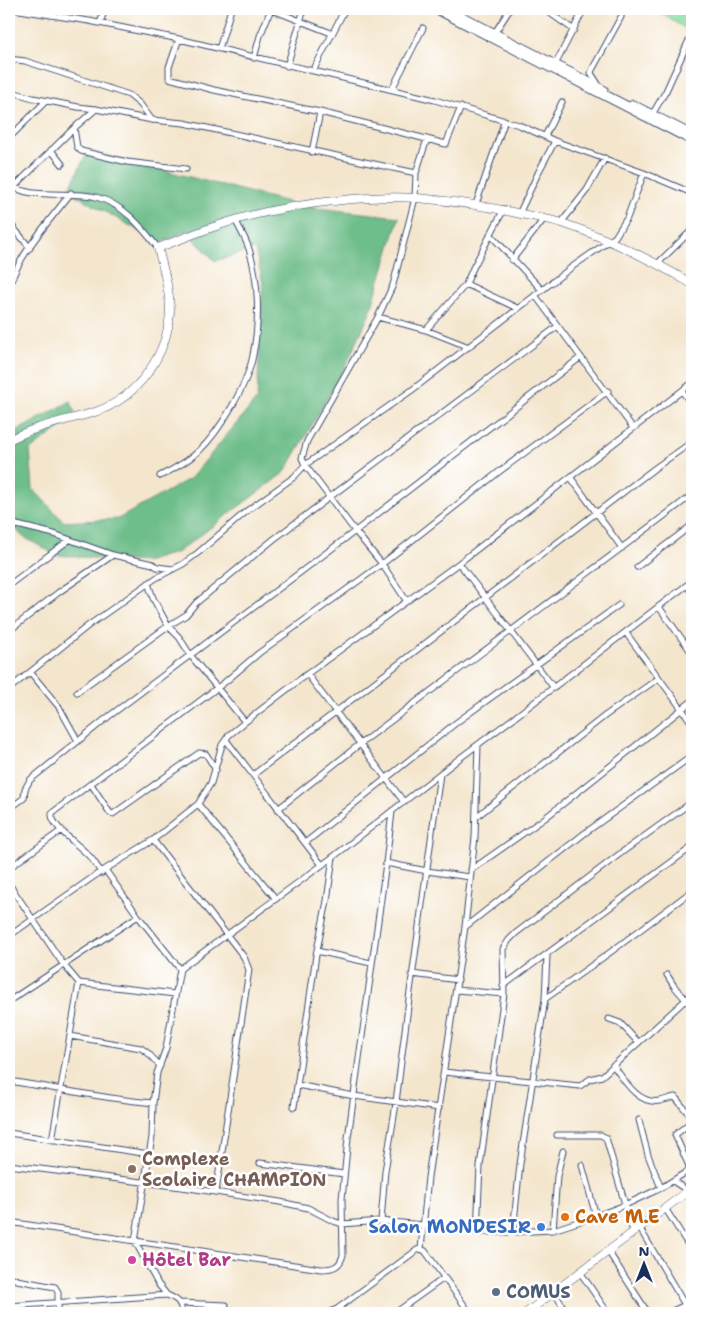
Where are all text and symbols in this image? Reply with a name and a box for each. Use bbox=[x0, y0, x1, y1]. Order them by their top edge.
place label: Complexe Scolaire CHAMPION bbox=[142, 1147, 326, 1192]
marker: Complexe Scolaire CHAMPION bbox=[126, 1163, 138, 1175]
place label: Cave M.E bbox=[575, 1205, 660, 1229]
marker: Cave M.E bbox=[559, 1211, 571, 1223]
place label: Salon MONDESIR bbox=[369, 1215, 531, 1239]
marker: Salon MONDESIR bbox=[535, 1221, 547, 1233]
north arrow bbox=[618, 1240, 668, 1290]
text: N bbox=[638, 1242, 650, 1260]
place label: Hôtel Bar bbox=[142, 1248, 231, 1272]
marker: Hôtel Bar bbox=[126, 1254, 138, 1266]
place label: COMUS bbox=[506, 1280, 571, 1304]
marker: COMUS bbox=[490, 1286, 502, 1298]

